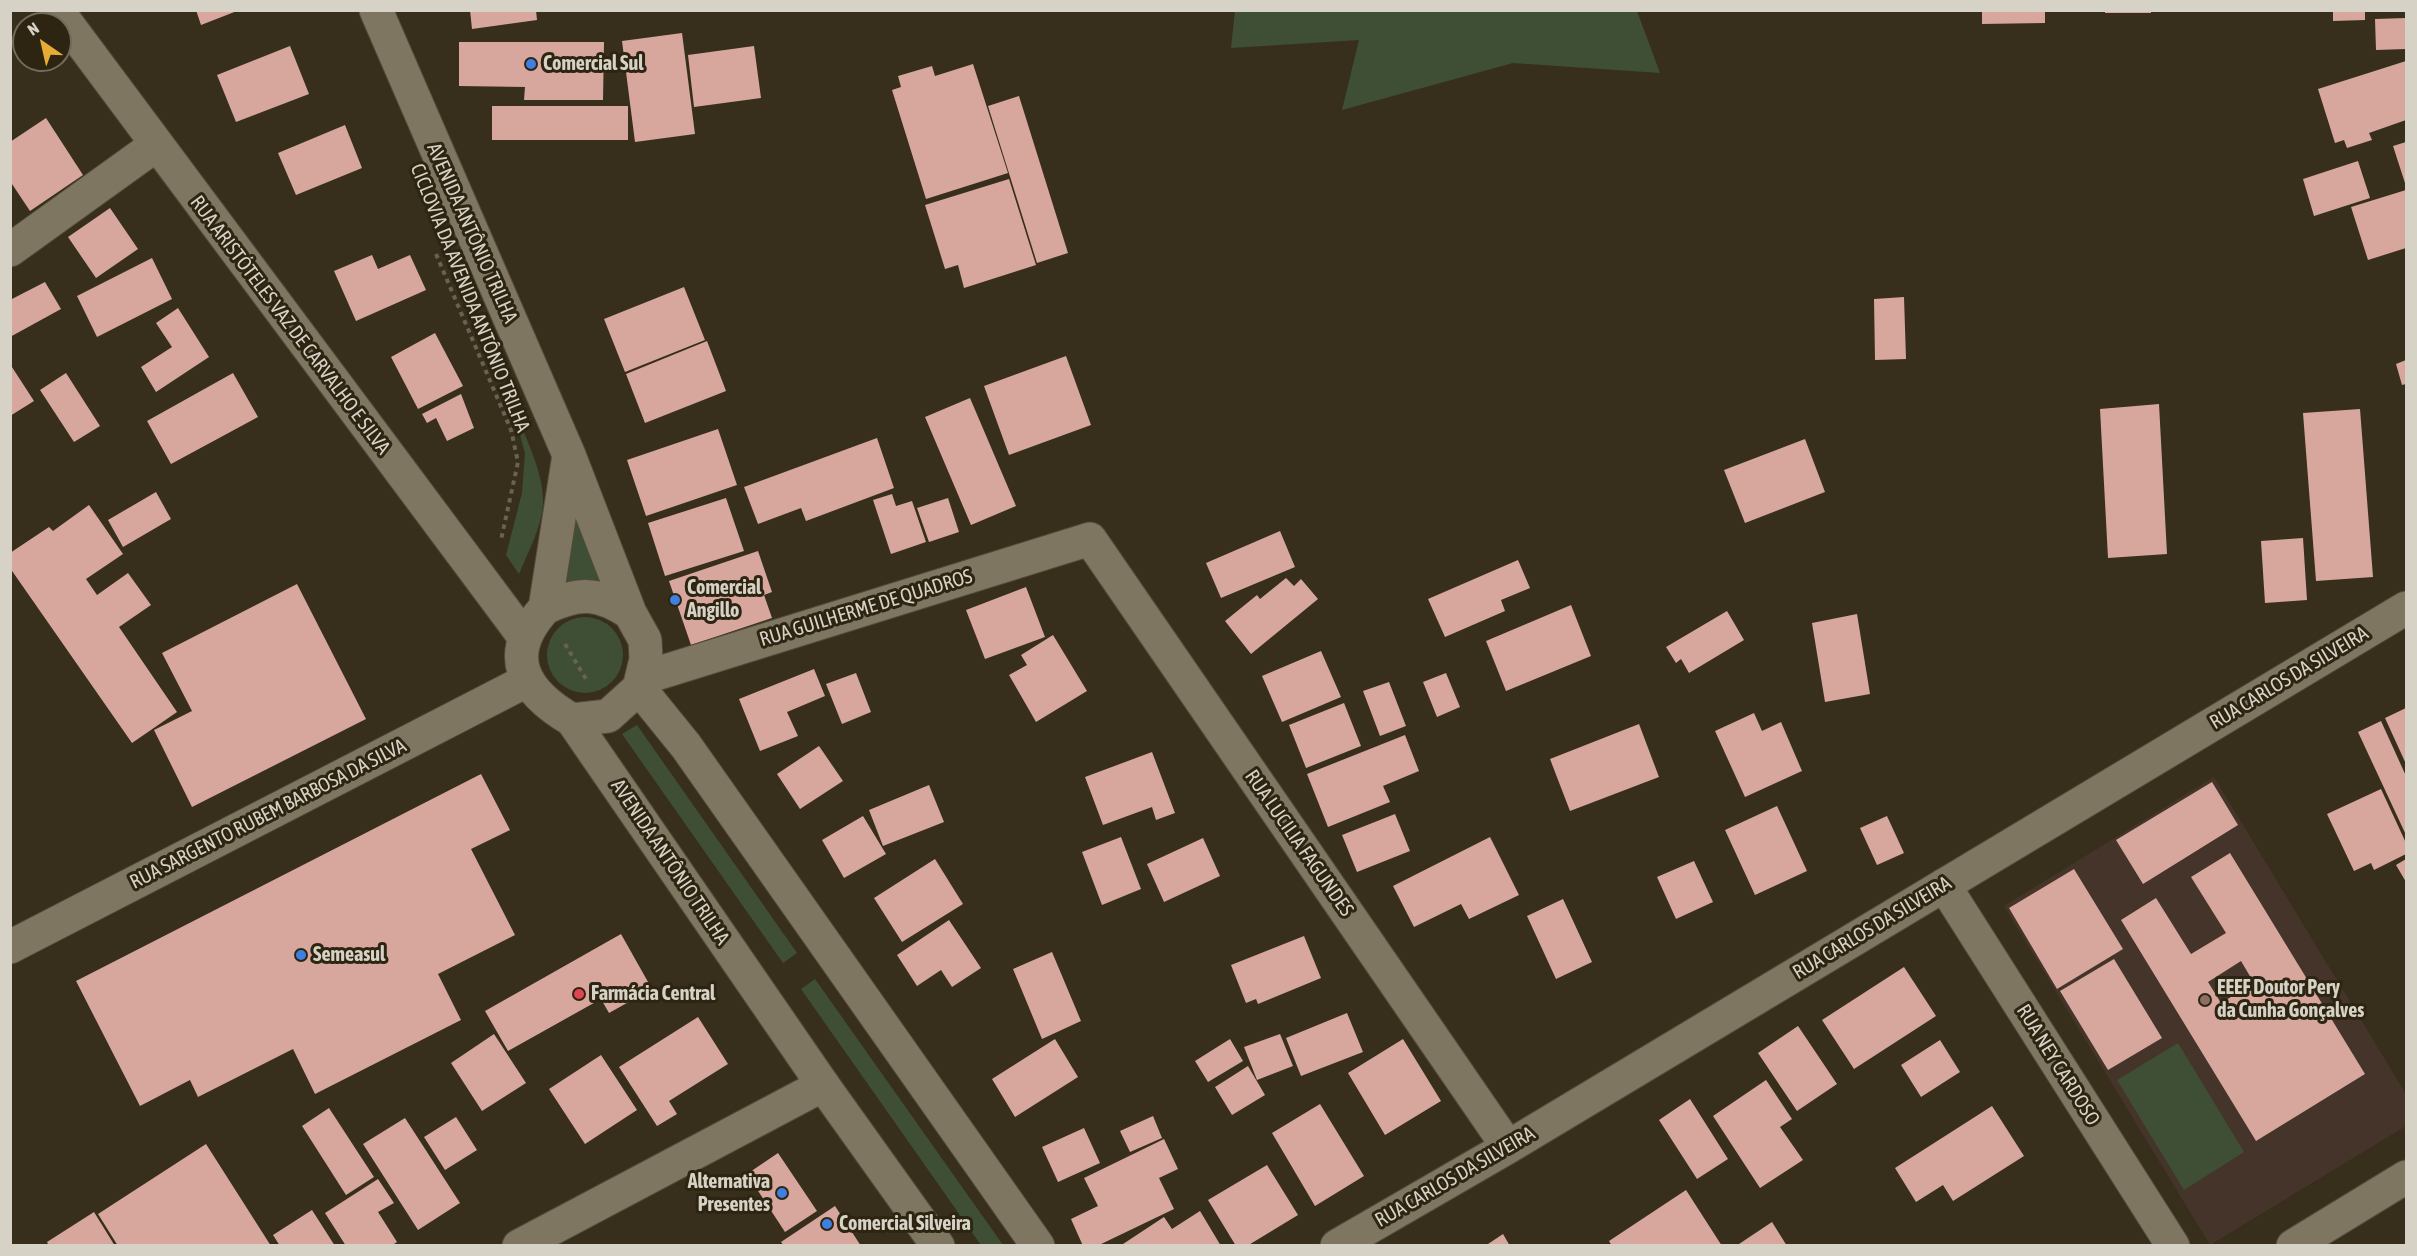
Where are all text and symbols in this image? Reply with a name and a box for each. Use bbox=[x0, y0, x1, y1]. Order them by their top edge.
north arrow bbox=[12, 12, 72, 72]
text: N bbox=[24, 19, 42, 39]
place label: Comercial Sul bbox=[543, 52, 643, 76]
marker: Comercial Sul bbox=[524, 57, 538, 71]
street label: AVENIDA ANTÔNIO TRILHA bbox=[422, 139, 522, 327]
street label: CICLOVIA DA AVENIDA ANTÔNIO TRILHA bbox=[405, 160, 535, 436]
street label: RUA ARISTÓTELES VAZ DE CARVALHO E SILVA bbox=[185, 191, 395, 459]
street label: RUA GUILHERME DE QUADROS bbox=[757, 564, 975, 652]
place label: Comercial Angillo bbox=[687, 576, 761, 623]
marker: Comercial Angillo bbox=[668, 593, 682, 607]
street label: RUA CARLOS DA SILVEIRA bbox=[2206, 621, 2372, 735]
street label: RUA SARGENTO RUBEM BARBOSA DA SILVA bbox=[126, 734, 410, 894]
street label: RUA LUCILIA FAGUNDES bbox=[1240, 765, 1358, 921]
street label: AVENIDA ANTÔNIO TRILHA bbox=[606, 775, 734, 949]
street label: RUA CARLOS DA SILVEIRA bbox=[1789, 871, 1955, 985]
place label: Semeasul bbox=[313, 943, 385, 967]
marker: Semeasul bbox=[294, 948, 308, 962]
place label: EEEF Doutor Pery da Cunha Gonçalves bbox=[2217, 976, 2364, 1023]
place label: Farmácia Central bbox=[591, 982, 715, 1006]
marker: Farmácia Central bbox=[572, 987, 586, 1001]
marker: EEEF Doutor Pery da Cunha Gonçalves bbox=[2198, 993, 2212, 1007]
street label: RUA NEY CARDOSO bbox=[2011, 1000, 2105, 1130]
street label: RUA CARLOS DA SILVEIRA bbox=[1371, 1122, 1539, 1232]
place label: Alternativa Presentes bbox=[688, 1170, 770, 1217]
marker: Alternativa Presentes bbox=[775, 1186, 789, 1200]
place label: Comercial Silveira bbox=[839, 1212, 971, 1236]
marker: Comercial Silveira bbox=[820, 1217, 834, 1231]

